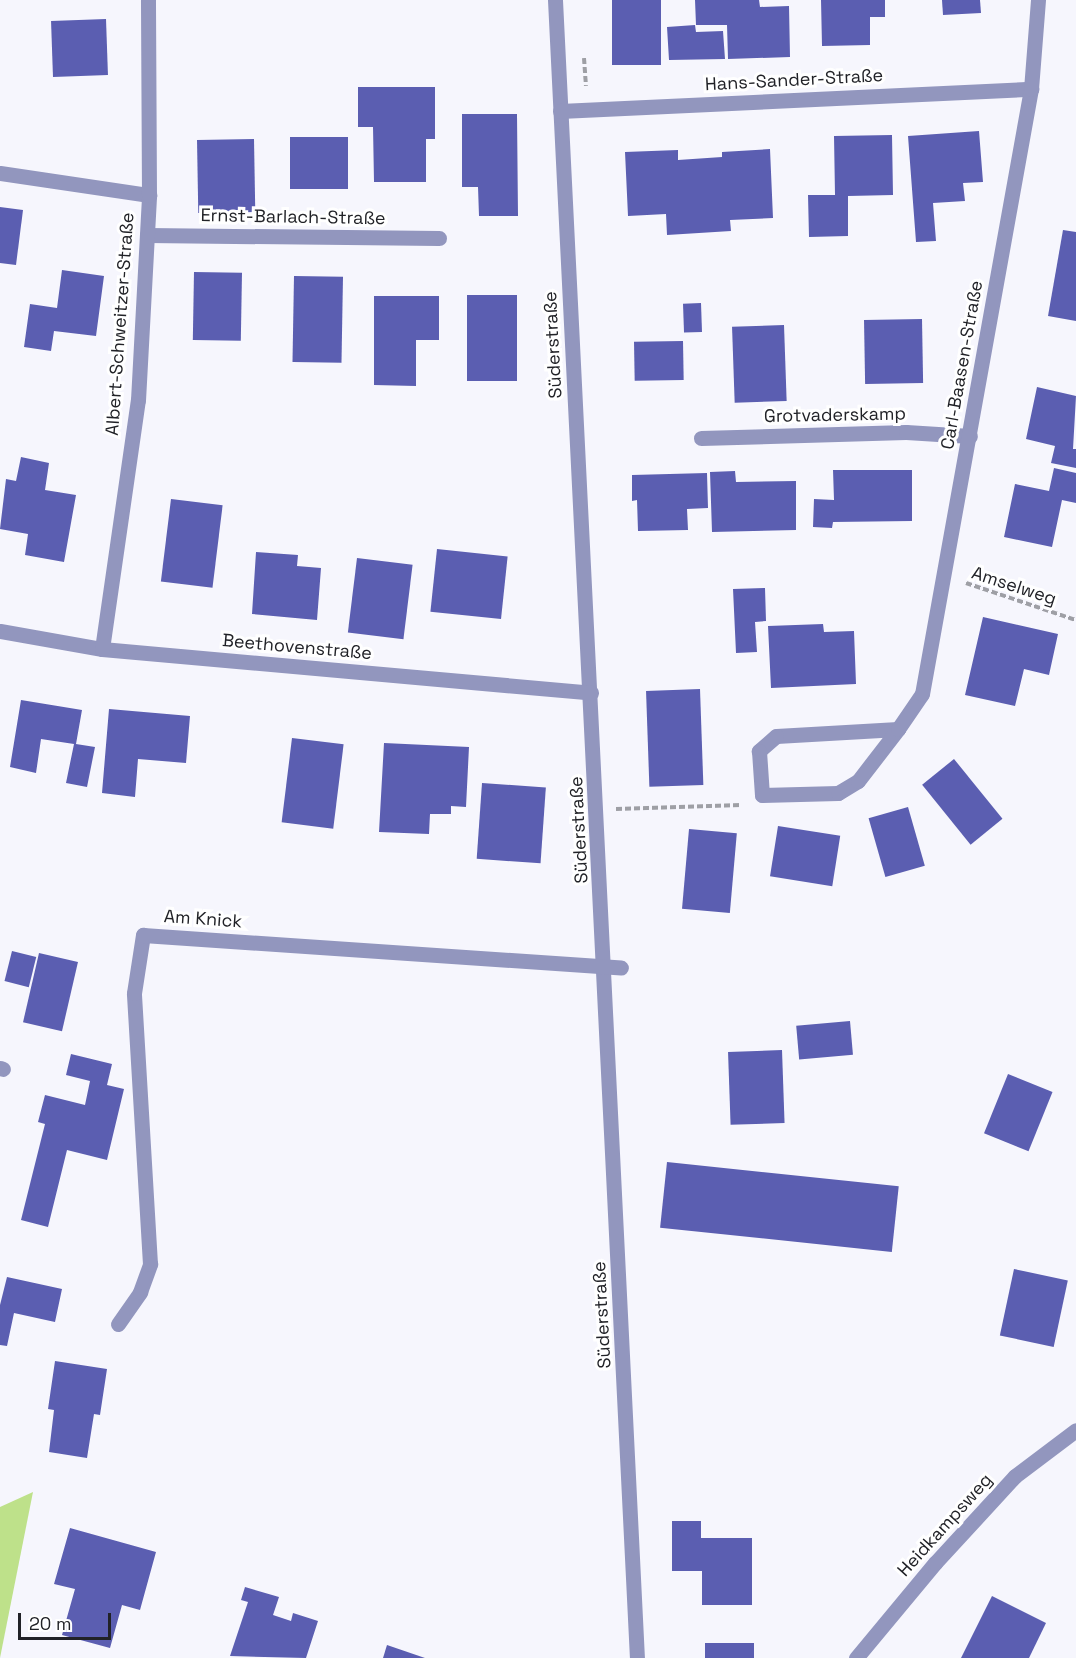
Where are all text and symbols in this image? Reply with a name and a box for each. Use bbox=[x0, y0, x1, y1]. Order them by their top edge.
street label: Hans-Sander-Straße bbox=[704, 65, 884, 95]
street label: Ernst-Barlach-Straße bbox=[200, 205, 386, 229]
street label: Albert-Schweitzer-Straße bbox=[101, 212, 139, 436]
street label: Carl-Baasen-Straße bbox=[936, 279, 988, 451]
street label: Süderstraße bbox=[539, 291, 567, 399]
street label: Grotvaderskamp bbox=[764, 403, 906, 427]
street label: Amselweg bbox=[969, 562, 1059, 610]
street label: Beethovenstraße bbox=[221, 630, 373, 664]
street label: Süderstraße bbox=[565, 776, 593, 884]
street label: Am Knick bbox=[163, 905, 243, 933]
street label: Süderstraße bbox=[588, 1261, 616, 1369]
street label: Heidkampsweg bbox=[893, 1469, 997, 1581]
scale bar bbox=[21, 1601, 114, 1639]
text: 20 m bbox=[29, 1612, 72, 1635]

